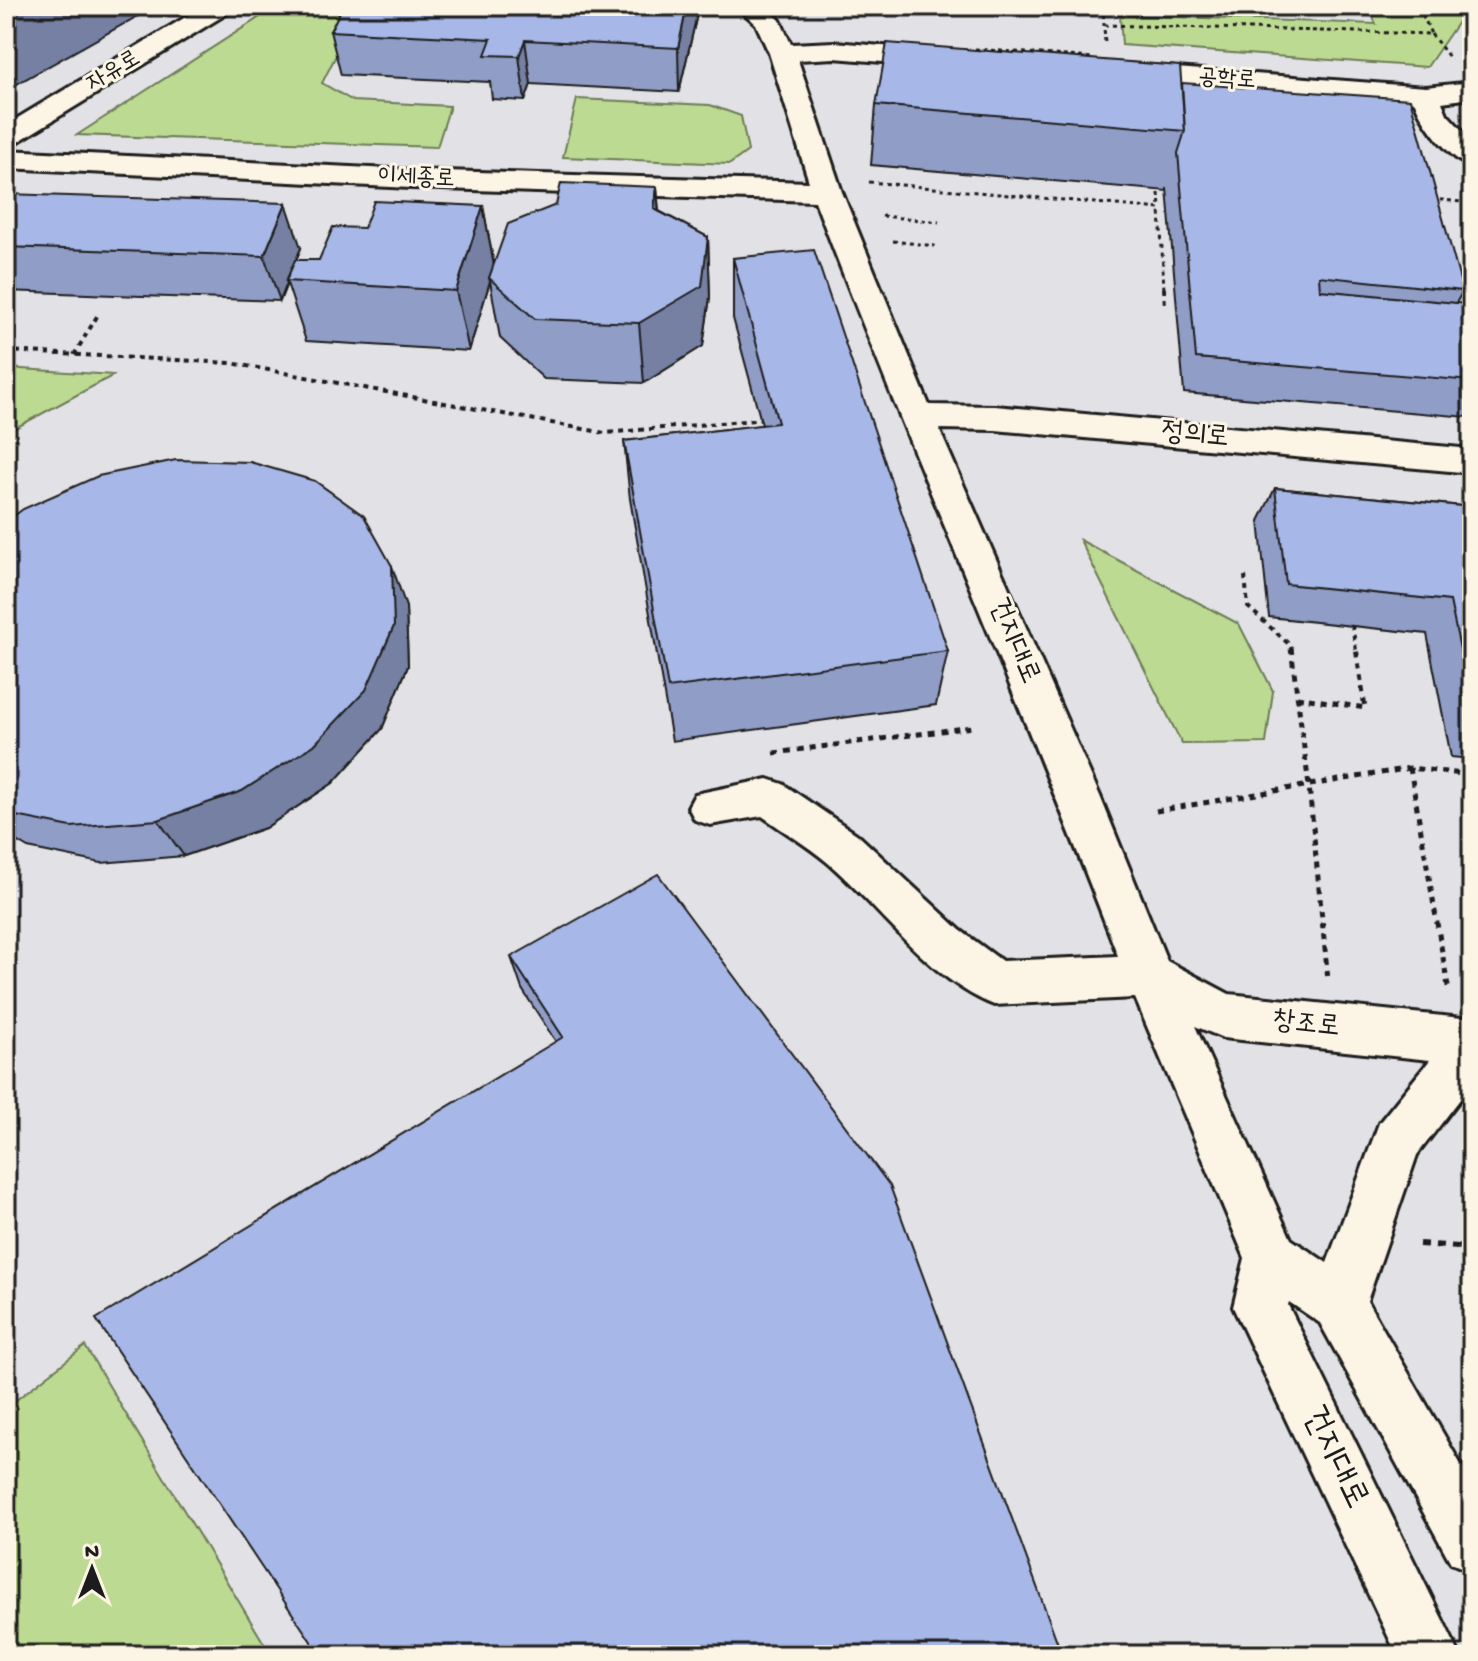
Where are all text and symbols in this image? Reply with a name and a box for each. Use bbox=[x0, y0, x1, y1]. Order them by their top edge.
street label: 자유로 bbox=[82, 45, 146, 99]
street label: 공학로 bbox=[1197, 64, 1257, 96]
street label: 이세종로 bbox=[377, 163, 455, 195]
street label: 정의로 bbox=[1160, 417, 1230, 455]
street label: 건지대로 bbox=[980, 593, 1046, 689]
street label: 창조로 bbox=[1271, 1005, 1341, 1045]
street label: 건지대로 bbox=[1291, 1400, 1375, 1516]
north arrow bbox=[52, 1529, 132, 1609]
text: N bbox=[85, 1540, 99, 1566]

